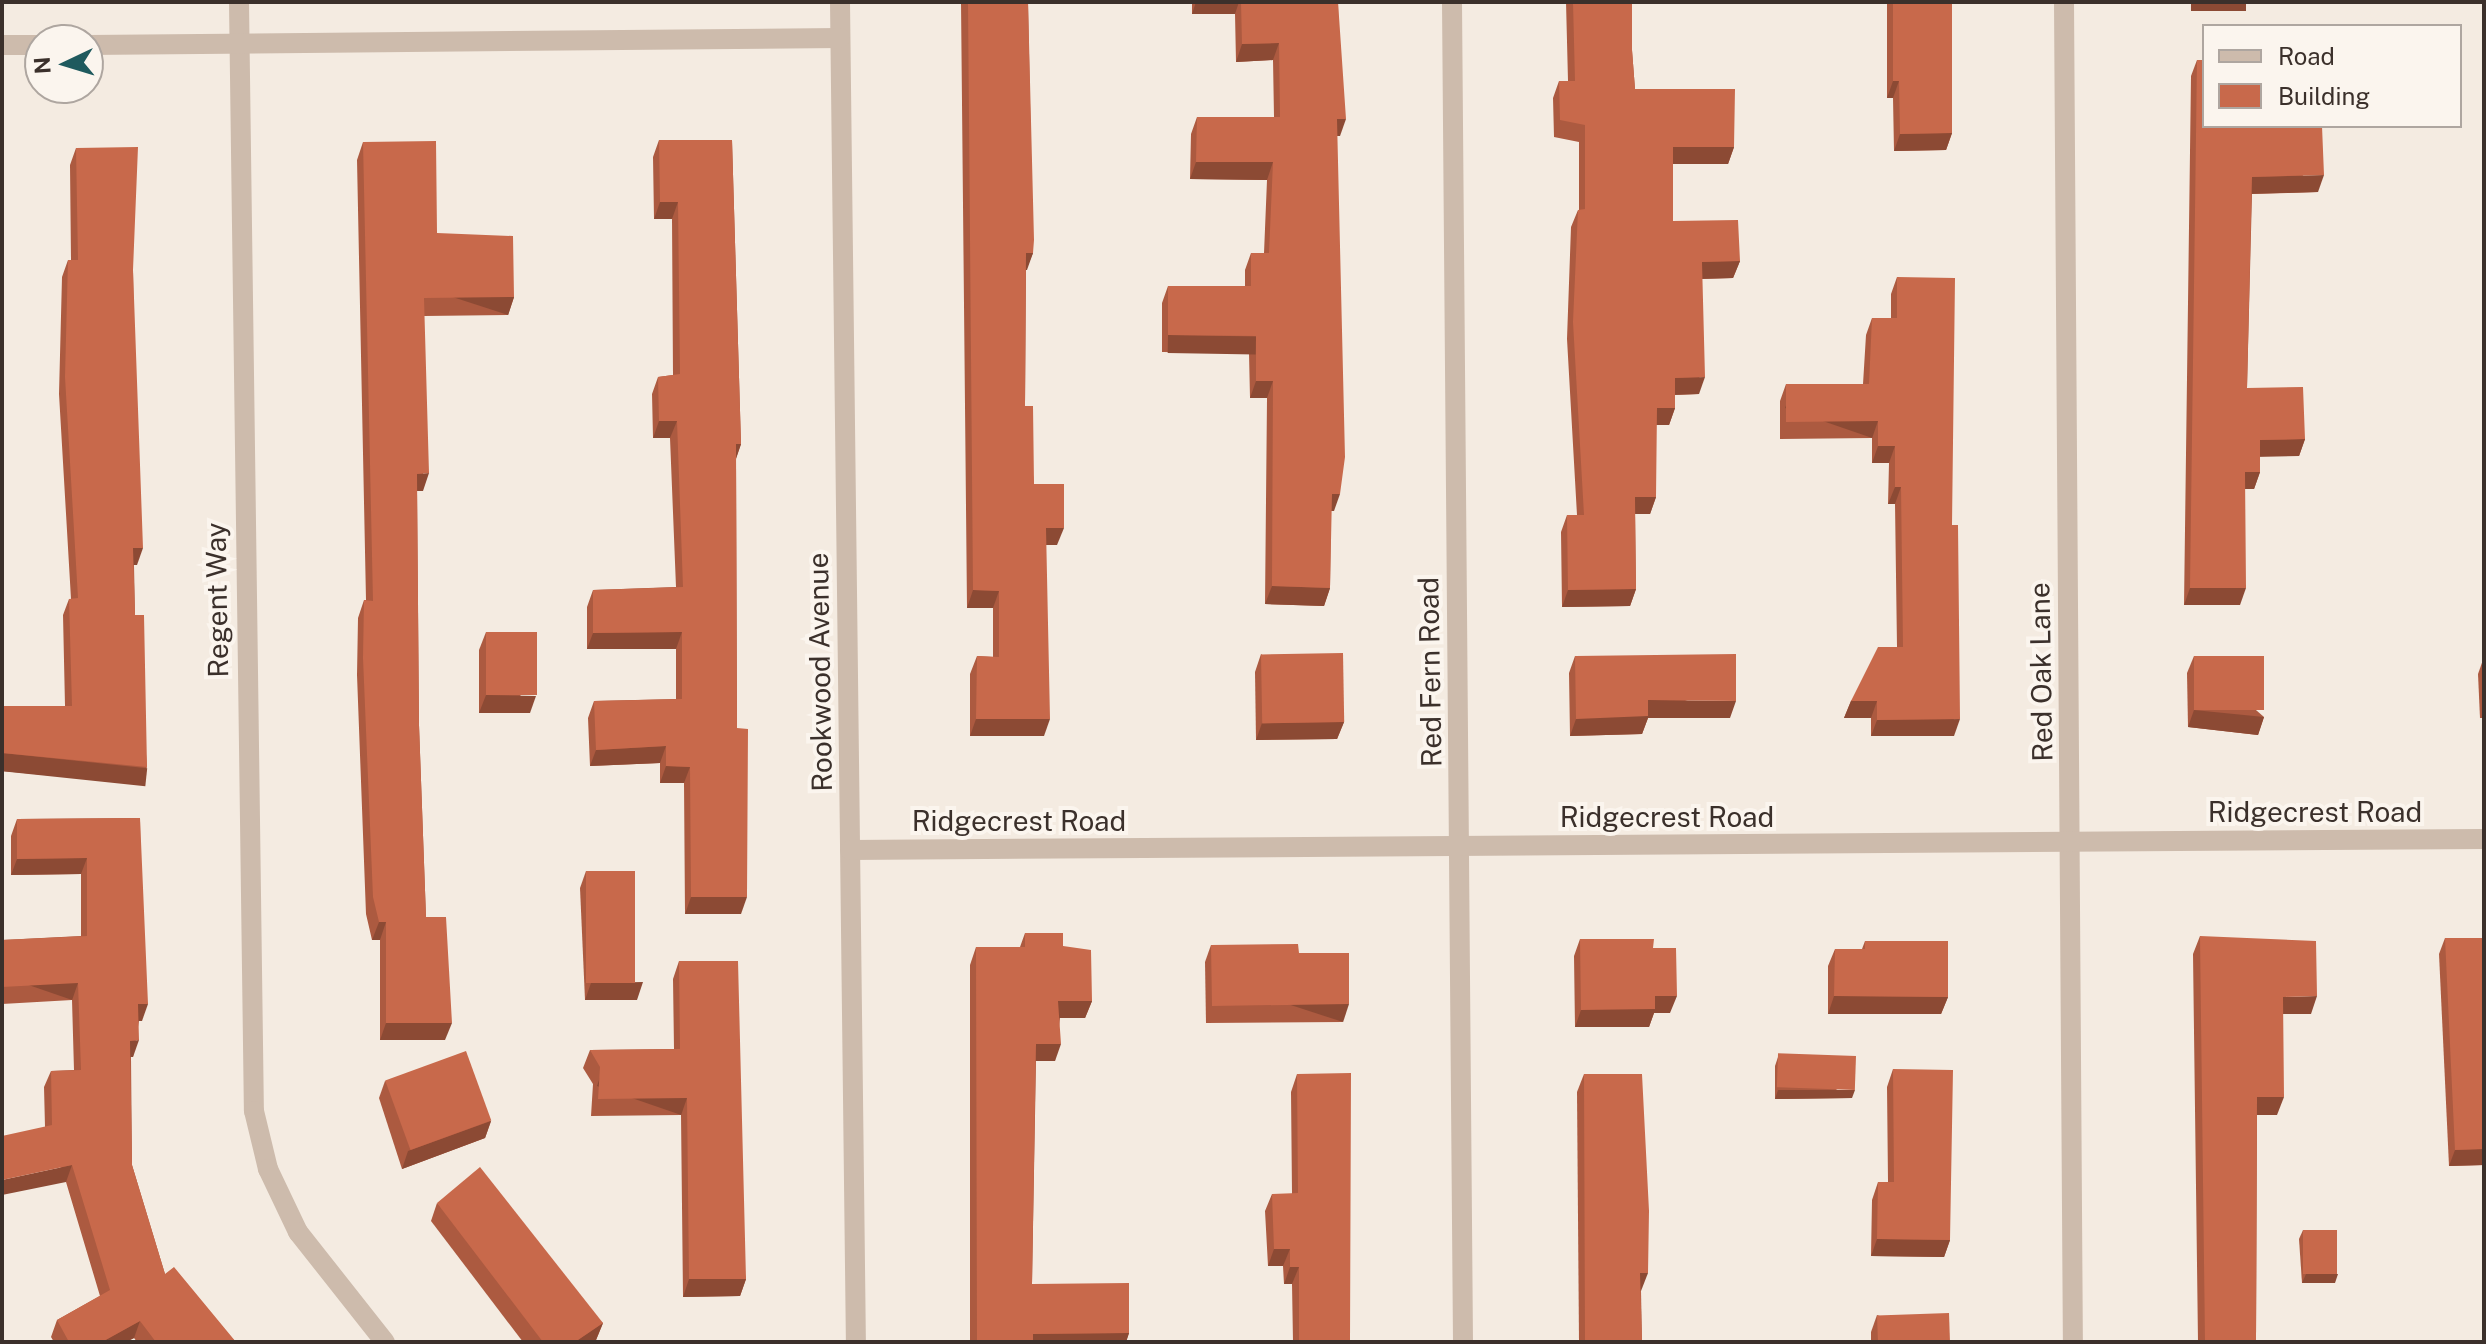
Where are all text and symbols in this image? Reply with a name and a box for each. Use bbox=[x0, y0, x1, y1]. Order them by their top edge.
north arrow bbox=[24, 24, 104, 104]
legend bbox=[2202, 24, 2462, 128]
text: Road bbox=[2278, 42, 2335, 70]
text: N bbox=[28, 56, 56, 75]
text: Building bbox=[2278, 82, 2370, 110]
street label: Regent Way bbox=[199, 522, 235, 678]
street label: Rookwood Avenue bbox=[801, 552, 839, 792]
street label: Red Fern Road bbox=[1412, 577, 1448, 767]
street label: Red Oak Lane bbox=[2023, 582, 2059, 762]
street label: Ridgecrest Road bbox=[2208, 795, 2422, 829]
street label: Ridgecrest Road bbox=[1560, 800, 1774, 834]
street label: Ridgecrest Road bbox=[912, 804, 1126, 838]

